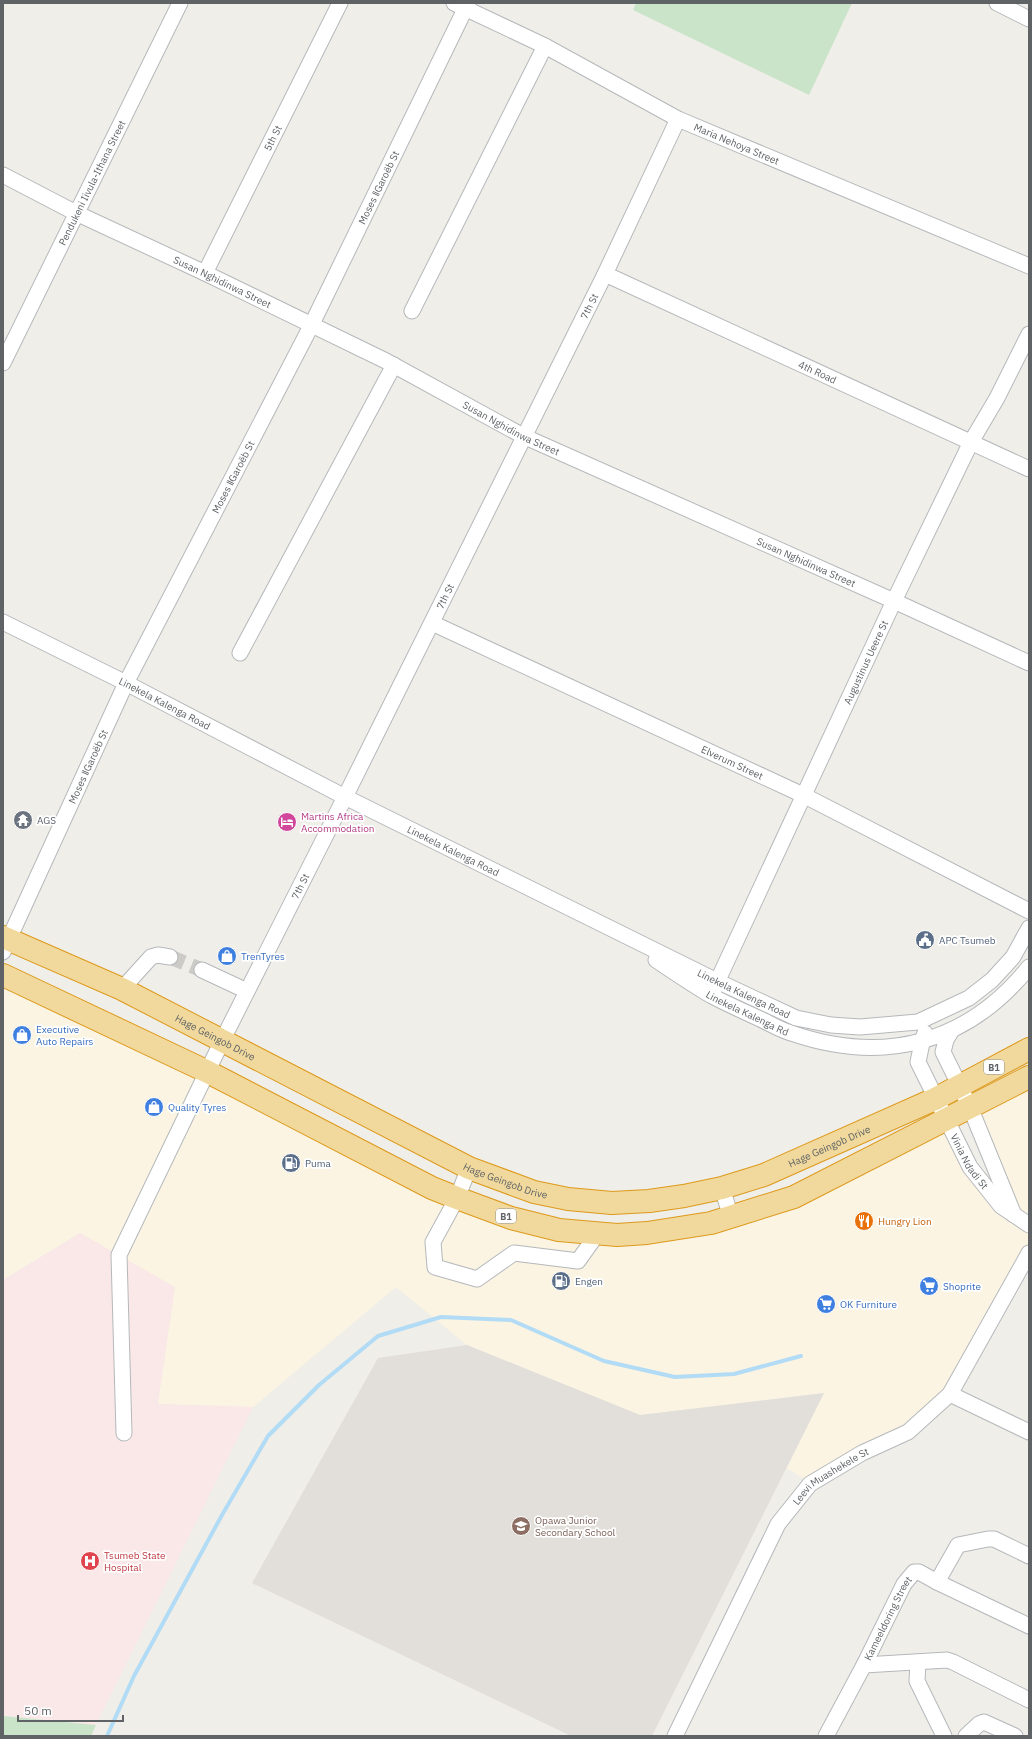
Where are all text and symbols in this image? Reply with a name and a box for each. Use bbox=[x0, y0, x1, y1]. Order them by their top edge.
street label: Pendukeni Iivula-Ithana Street bbox=[55, 117, 128, 247]
street label: Maria Nehoya Street bbox=[692, 120, 782, 167]
street label: 5th St bbox=[261, 123, 285, 153]
street label: Moses ǁGaroëb St bbox=[355, 148, 402, 226]
street label: Susan Nghidinwa Street bbox=[171, 253, 274, 311]
street label: 7th St bbox=[577, 291, 601, 321]
street label: 4th Road bbox=[796, 357, 839, 386]
street label: Susan Nghidinwa Street bbox=[461, 398, 562, 458]
street label: Moses ǁGaroëb St bbox=[209, 438, 257, 515]
street label: Susan Nghidinwa Street bbox=[755, 534, 858, 590]
street label: 7th St bbox=[433, 581, 457, 611]
street label: Augustinus Ueere St bbox=[841, 618, 891, 706]
street label: Linekela Kalenga Road bbox=[117, 674, 213, 732]
street label: Moses ǁGaroëb St bbox=[65, 727, 111, 806]
street label: Elverum Street bbox=[699, 742, 766, 782]
temple icon: AGS bbox=[12, 809, 34, 831]
place label: Martins Africa Accommodation bbox=[301, 810, 374, 835]
hotel icon: Martins Africa Accommodation bbox=[276, 811, 298, 833]
place label: AGS bbox=[37, 814, 56, 827]
street label: Linekela Kalenga Road bbox=[405, 822, 502, 879]
street label: 7th St bbox=[288, 871, 312, 901]
public building icon: APC Tsumeb bbox=[914, 929, 936, 951]
place label: APC Tsumeb bbox=[939, 934, 996, 947]
shop icon: TrenTyres bbox=[216, 945, 238, 967]
place label: TrenTyres bbox=[241, 950, 285, 963]
street label: Linekela Kalenga Road bbox=[695, 966, 793, 1021]
street label: Linekela Kalenga Rd bbox=[704, 988, 791, 1038]
street label: Hage Geingob Drive bbox=[173, 1011, 258, 1063]
place label: Executive Auto Repairs bbox=[36, 1023, 94, 1048]
shop icon: Executive Auto Repairs bbox=[11, 1024, 33, 1046]
road number: B1 bbox=[984, 1060, 1004, 1074]
shop icon: Quality Tyres bbox=[143, 1096, 165, 1118]
place label: Quality Tyres bbox=[168, 1101, 227, 1114]
street label: Hage Geingob Drive bbox=[786, 1122, 873, 1170]
street label: Vinia Ndadi St bbox=[948, 1131, 992, 1192]
fuel station icon: Puma bbox=[280, 1152, 302, 1174]
place label: Puma bbox=[305, 1157, 331, 1170]
street label: Hage Geingob Drive bbox=[461, 1160, 549, 1201]
road number: B1 bbox=[496, 1209, 516, 1223]
restaurant icon: Hungry Lion bbox=[853, 1210, 875, 1232]
place label: Hungry Lion bbox=[878, 1215, 932, 1228]
fuel station icon: Engen bbox=[550, 1270, 572, 1292]
place label: Engen bbox=[575, 1275, 603, 1288]
supermarket icon: Shoprite bbox=[918, 1275, 940, 1297]
place label: Shoprite bbox=[943, 1280, 982, 1293]
supermarket icon: OK Furniture bbox=[815, 1293, 837, 1315]
place label: OK Furniture bbox=[840, 1298, 897, 1311]
street label: Leevi Muashekele St bbox=[790, 1444, 871, 1507]
place label: Opawa Junior Secondary School bbox=[535, 1514, 616, 1539]
school or university icon: Opawa Junior Secondary School bbox=[510, 1515, 532, 1537]
place label: Tsumeb State Hospital bbox=[104, 1549, 166, 1574]
hospital icon: Tsumeb State Hospital bbox=[79, 1550, 101, 1572]
street label: Kameeldoring Street bbox=[861, 1573, 915, 1662]
scale bar bbox=[18, 1697, 123, 1723]
text: 50 m bbox=[24, 1703, 52, 1718]

